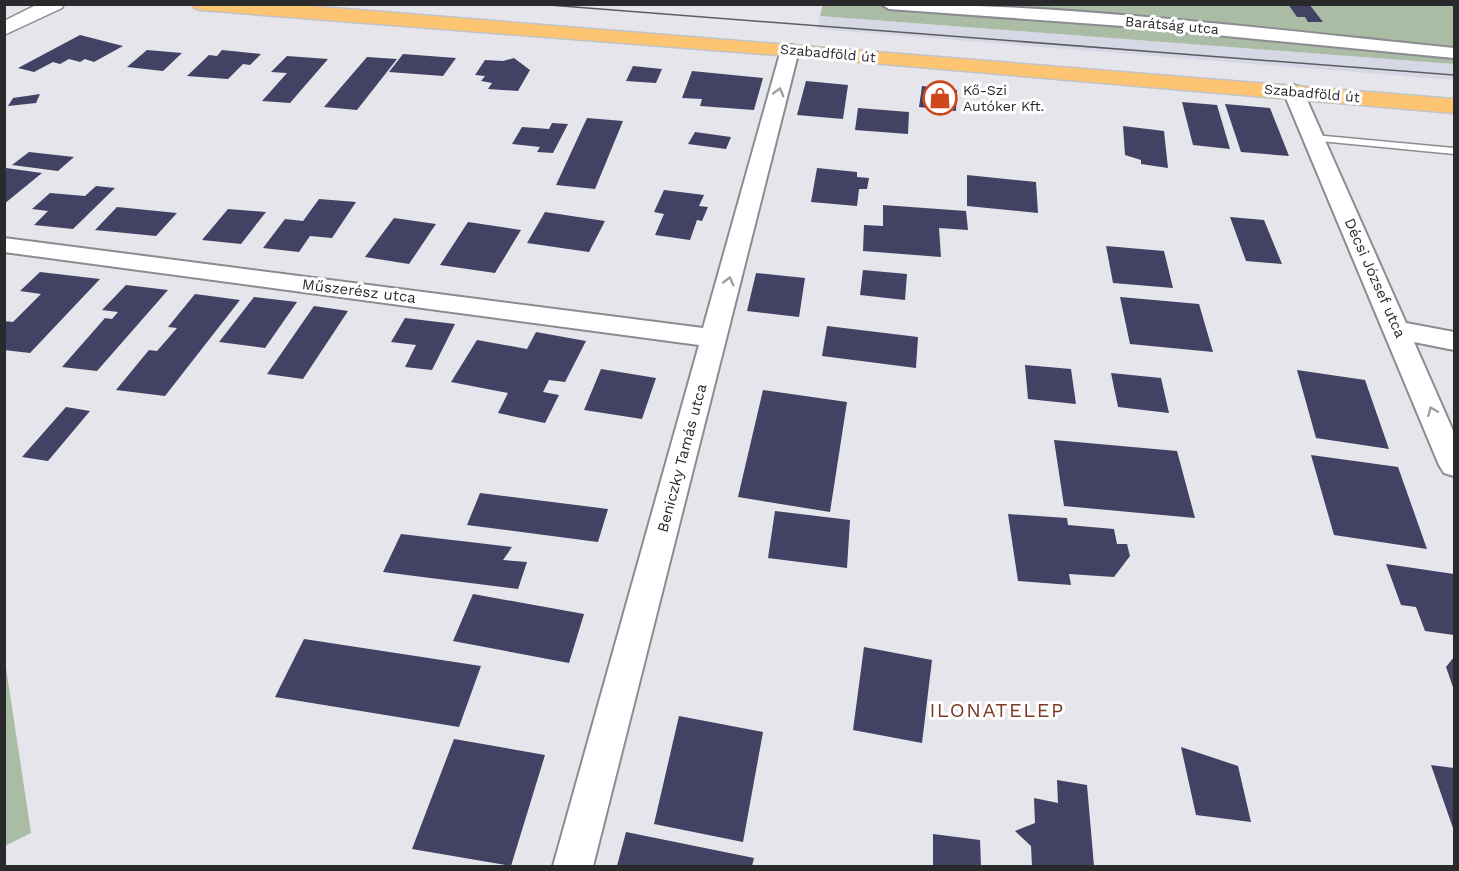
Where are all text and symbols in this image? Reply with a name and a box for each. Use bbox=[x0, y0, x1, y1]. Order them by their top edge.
street label: Barátság utca bbox=[1125, 13, 1220, 37]
street label: Szabadföld út bbox=[780, 41, 877, 65]
shop icon: Kő-Szi Autóker Kft. bbox=[922, 80, 958, 116]
street label: Szabadföld út bbox=[1264, 81, 1361, 105]
place label: Kő-Szi Autóker Kft. bbox=[963, 82, 1044, 114]
one-way arrow bbox=[771, 88, 784, 98]
street label: Décsi József utca bbox=[1341, 215, 1410, 341]
street label: Műszerész utca bbox=[301, 275, 417, 307]
one-way arrow bbox=[722, 276, 735, 286]
street label: Beniczky Tamás utca bbox=[654, 381, 711, 534]
one-way arrow bbox=[1427, 406, 1439, 417]
district label: ILONATELEP bbox=[929, 698, 1065, 722]

